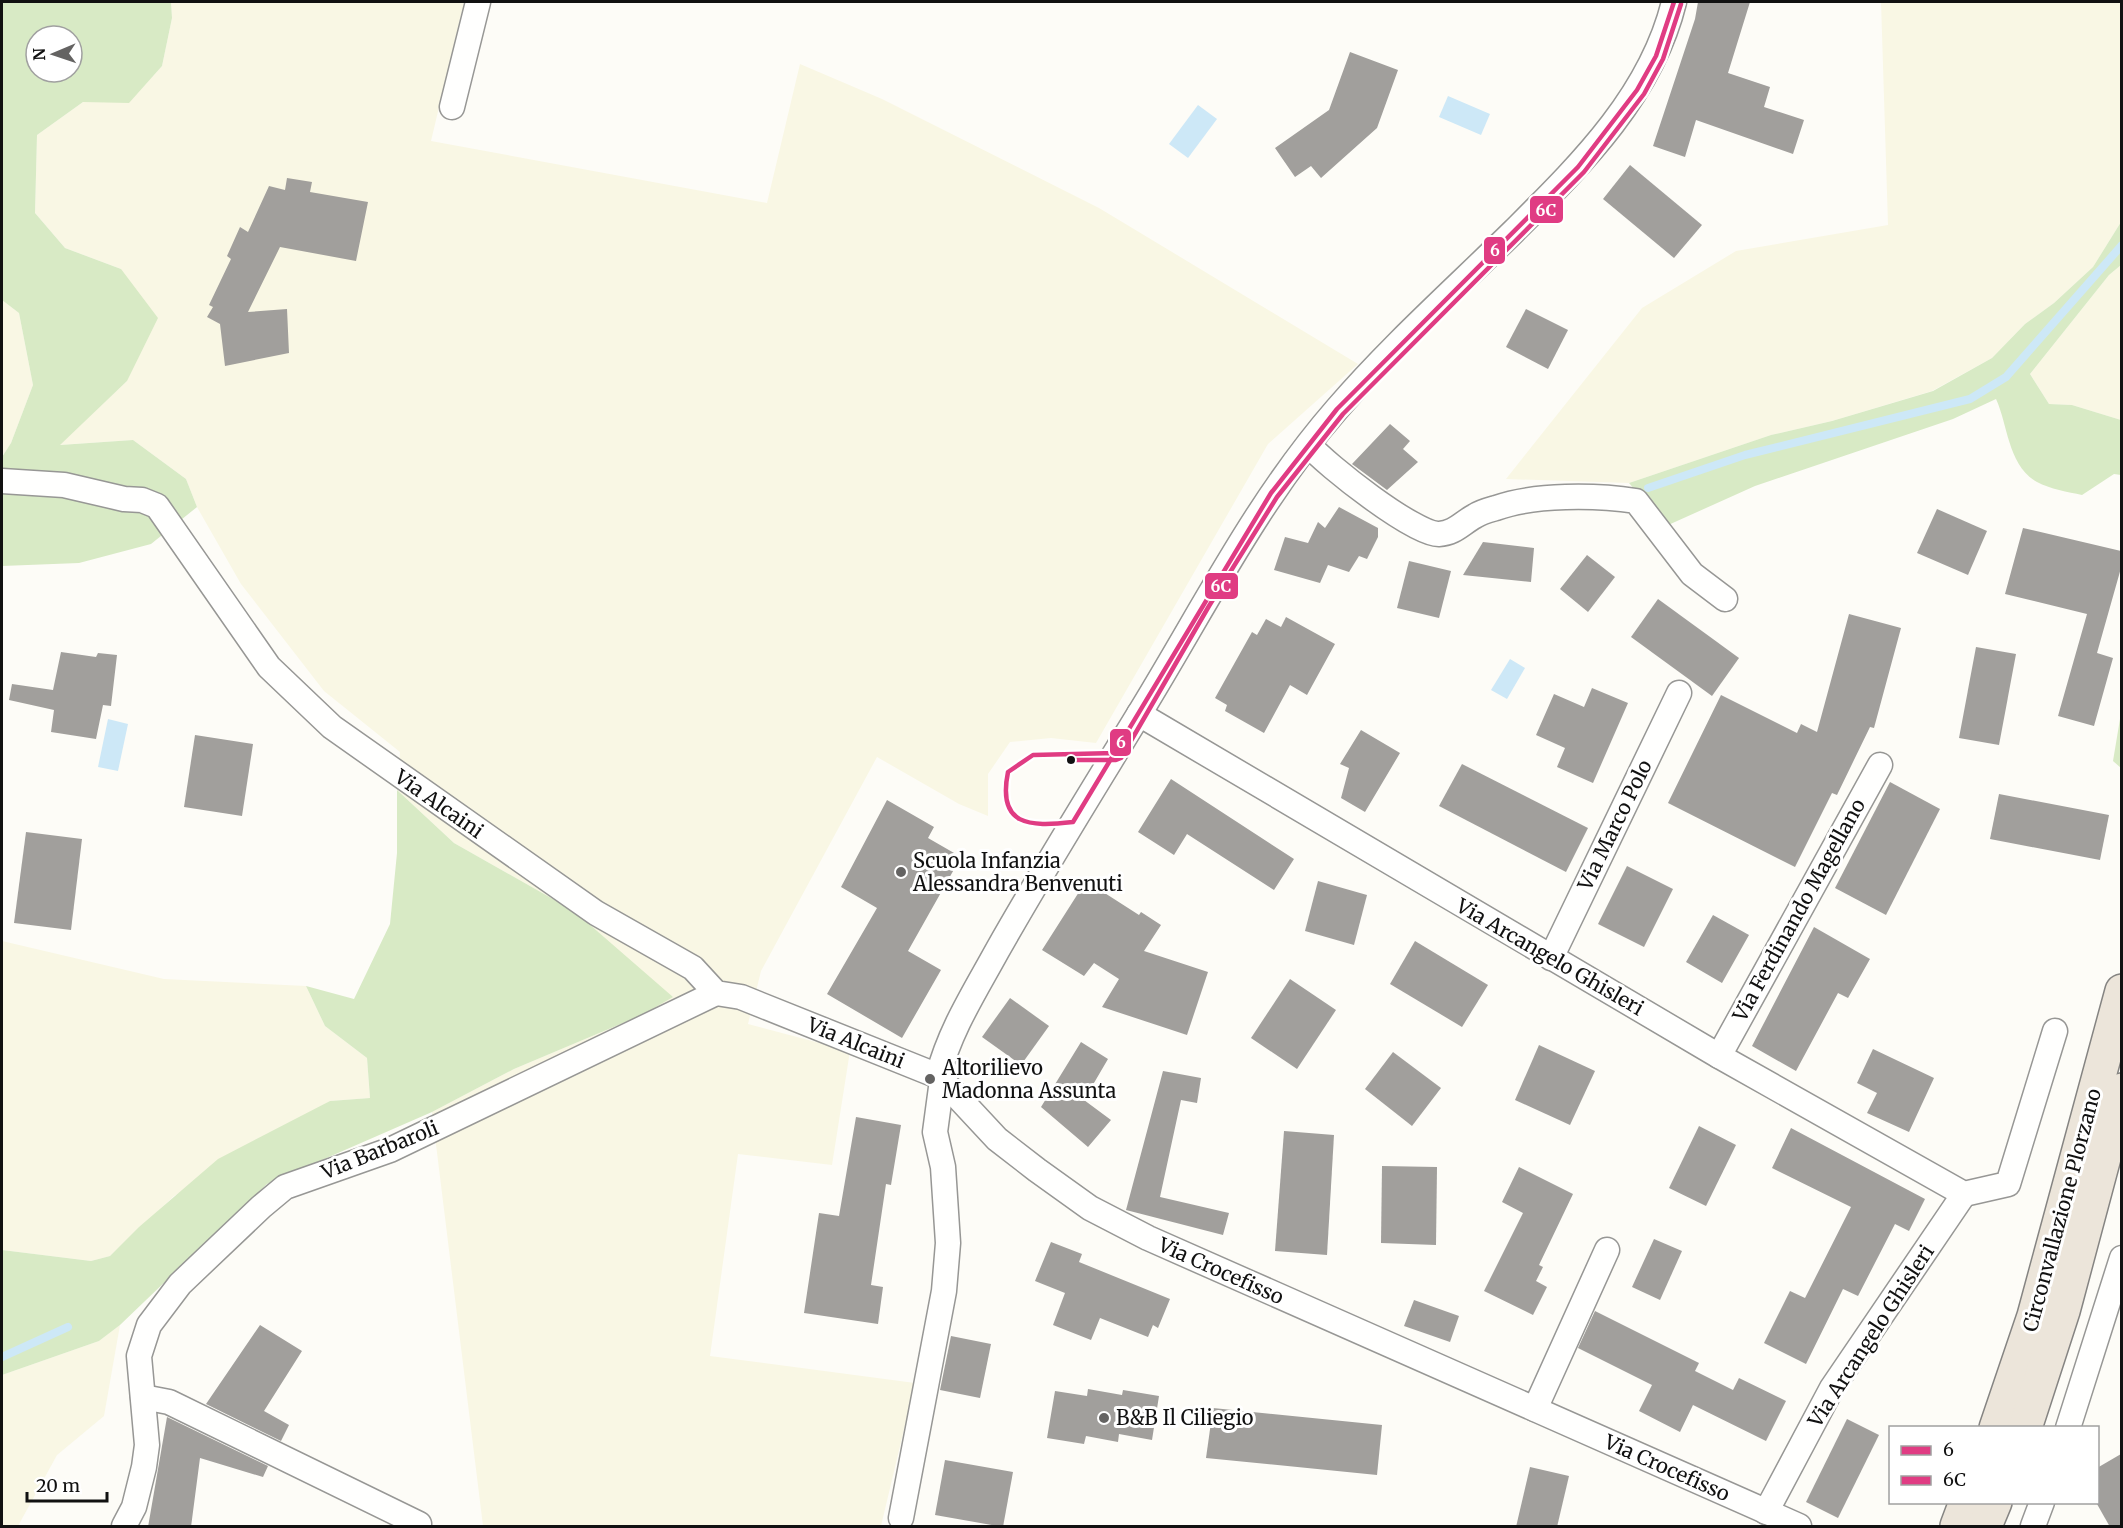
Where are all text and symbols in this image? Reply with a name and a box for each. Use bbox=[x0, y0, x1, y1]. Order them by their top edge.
north arrow bbox=[24, 24, 84, 84]
text: N bbox=[29, 47, 49, 61]
line badge: 6C bbox=[1529, 195, 1564, 224]
text: 6C bbox=[1536, 200, 1556, 220]
line badge: 6 bbox=[1483, 236, 1506, 265]
text: 6 bbox=[1490, 240, 1500, 260]
line badge: 6C bbox=[1204, 572, 1239, 600]
text: 6C bbox=[1211, 576, 1231, 596]
line badge: 6 bbox=[1109, 728, 1132, 757]
text: 6 bbox=[1116, 732, 1126, 752]
unlabelled marker bbox=[1065, 754, 1077, 766]
street label: Via Marco Polo bbox=[1572, 755, 1657, 895]
street label: Via Alcaini bbox=[389, 763, 489, 843]
street label: Via Ferdinando Magellano bbox=[1726, 794, 1870, 1026]
place label: Scuola Infanzia Alessandra Benvenuti bbox=[912, 848, 1123, 896]
marker: Scuola Infanzia Alessandra Benvenuti bbox=[894, 865, 908, 879]
street label: Via Arcangelo Ghisleri bbox=[1451, 892, 1648, 1020]
street label: Via Alcaini bbox=[803, 1011, 908, 1073]
place label: Altorilievo Madonna Assunta bbox=[941, 1055, 1116, 1103]
marker: Altorilievo Madonna Assunta bbox=[923, 1072, 937, 1086]
street label: Circonvallazione Plorzano bbox=[2017, 1085, 2106, 1334]
street label: Via Barbaroli bbox=[317, 1115, 442, 1185]
street label: Via Crocefisso bbox=[1154, 1231, 1288, 1309]
street label: Via Arcangelo Ghisleri bbox=[1802, 1240, 1939, 1432]
place label: B&B Il Ciliegio bbox=[1116, 1405, 1254, 1430]
marker: B&B Il Ciliegio bbox=[1097, 1411, 1111, 1425]
legend bbox=[1889, 1426, 2099, 1504]
street label: Via Crocefisso bbox=[1600, 1428, 1734, 1506]
text: 6 bbox=[1943, 1438, 1954, 1461]
scale bar bbox=[27, 1465, 106, 1503]
text: 6C bbox=[1943, 1468, 1966, 1491]
text: 20 m bbox=[36, 1474, 80, 1497]

